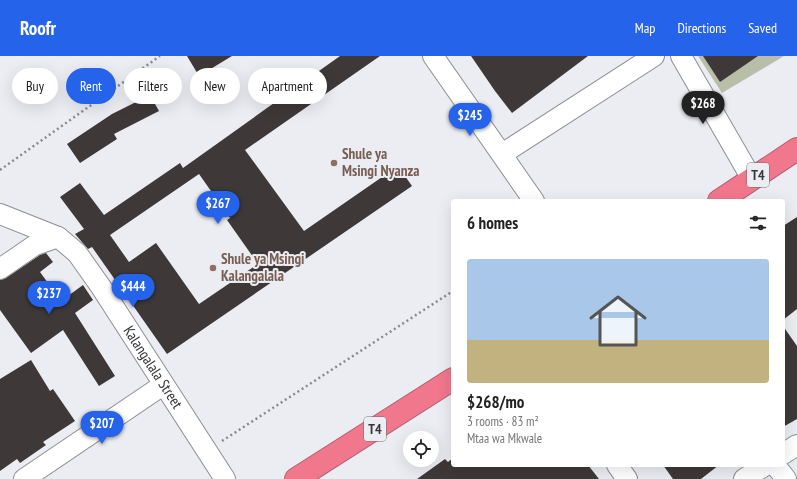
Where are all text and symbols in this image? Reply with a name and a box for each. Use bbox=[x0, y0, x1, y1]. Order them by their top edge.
text: Roofr bbox=[20, 16, 56, 40]
text: Map bbox=[635, 19, 655, 37]
text: Directions bbox=[677, 19, 726, 37]
text: Saved bbox=[748, 19, 777, 37]
chip: Buy bbox=[12, 68, 58, 104]
chip: Rent bbox=[66, 68, 116, 104]
chip: Filters bbox=[124, 68, 182, 104]
chip: New bbox=[190, 68, 240, 104]
chip: Apartment bbox=[248, 68, 327, 104]
pin: $268 bbox=[679, 91, 727, 125]
text: $268 bbox=[691, 95, 715, 112]
pin: $245 bbox=[446, 103, 494, 137]
text: $245 bbox=[458, 107, 482, 124]
place label: Shule ya Msingi Nyanza bbox=[342, 144, 419, 180]
marker: Shule ya Msingi Nyanza bbox=[329, 158, 339, 168]
road number: T4 bbox=[747, 163, 769, 187]
pin: $267 bbox=[194, 191, 242, 225]
text: $267 bbox=[206, 195, 230, 212]
text: 6 homes bbox=[467, 212, 518, 234]
icon: filters bbox=[747, 212, 769, 234]
place label: Shule ya Msingi Kalangalala bbox=[221, 249, 305, 285]
marker: Shule ya Msingi Kalangalala bbox=[208, 263, 218, 273]
pin: $444 bbox=[109, 274, 157, 308]
text: $444 bbox=[121, 278, 145, 295]
pin: $237 bbox=[25, 281, 73, 315]
text: $237 bbox=[37, 285, 61, 302]
icon: home bbox=[582, 285, 654, 357]
street label: Kalangalala Street bbox=[120, 322, 187, 412]
text: $268/mo bbox=[467, 391, 524, 413]
pin: $207 bbox=[78, 411, 126, 445]
text: 3 rooms · 83 m² bbox=[467, 413, 539, 430]
text: $207 bbox=[90, 415, 114, 432]
road number: T4 bbox=[364, 417, 386, 441]
text: Mtaa wa Mkwale bbox=[467, 430, 542, 447]
map controls bbox=[403, 431, 439, 467]
button: locate bbox=[403, 431, 439, 467]

